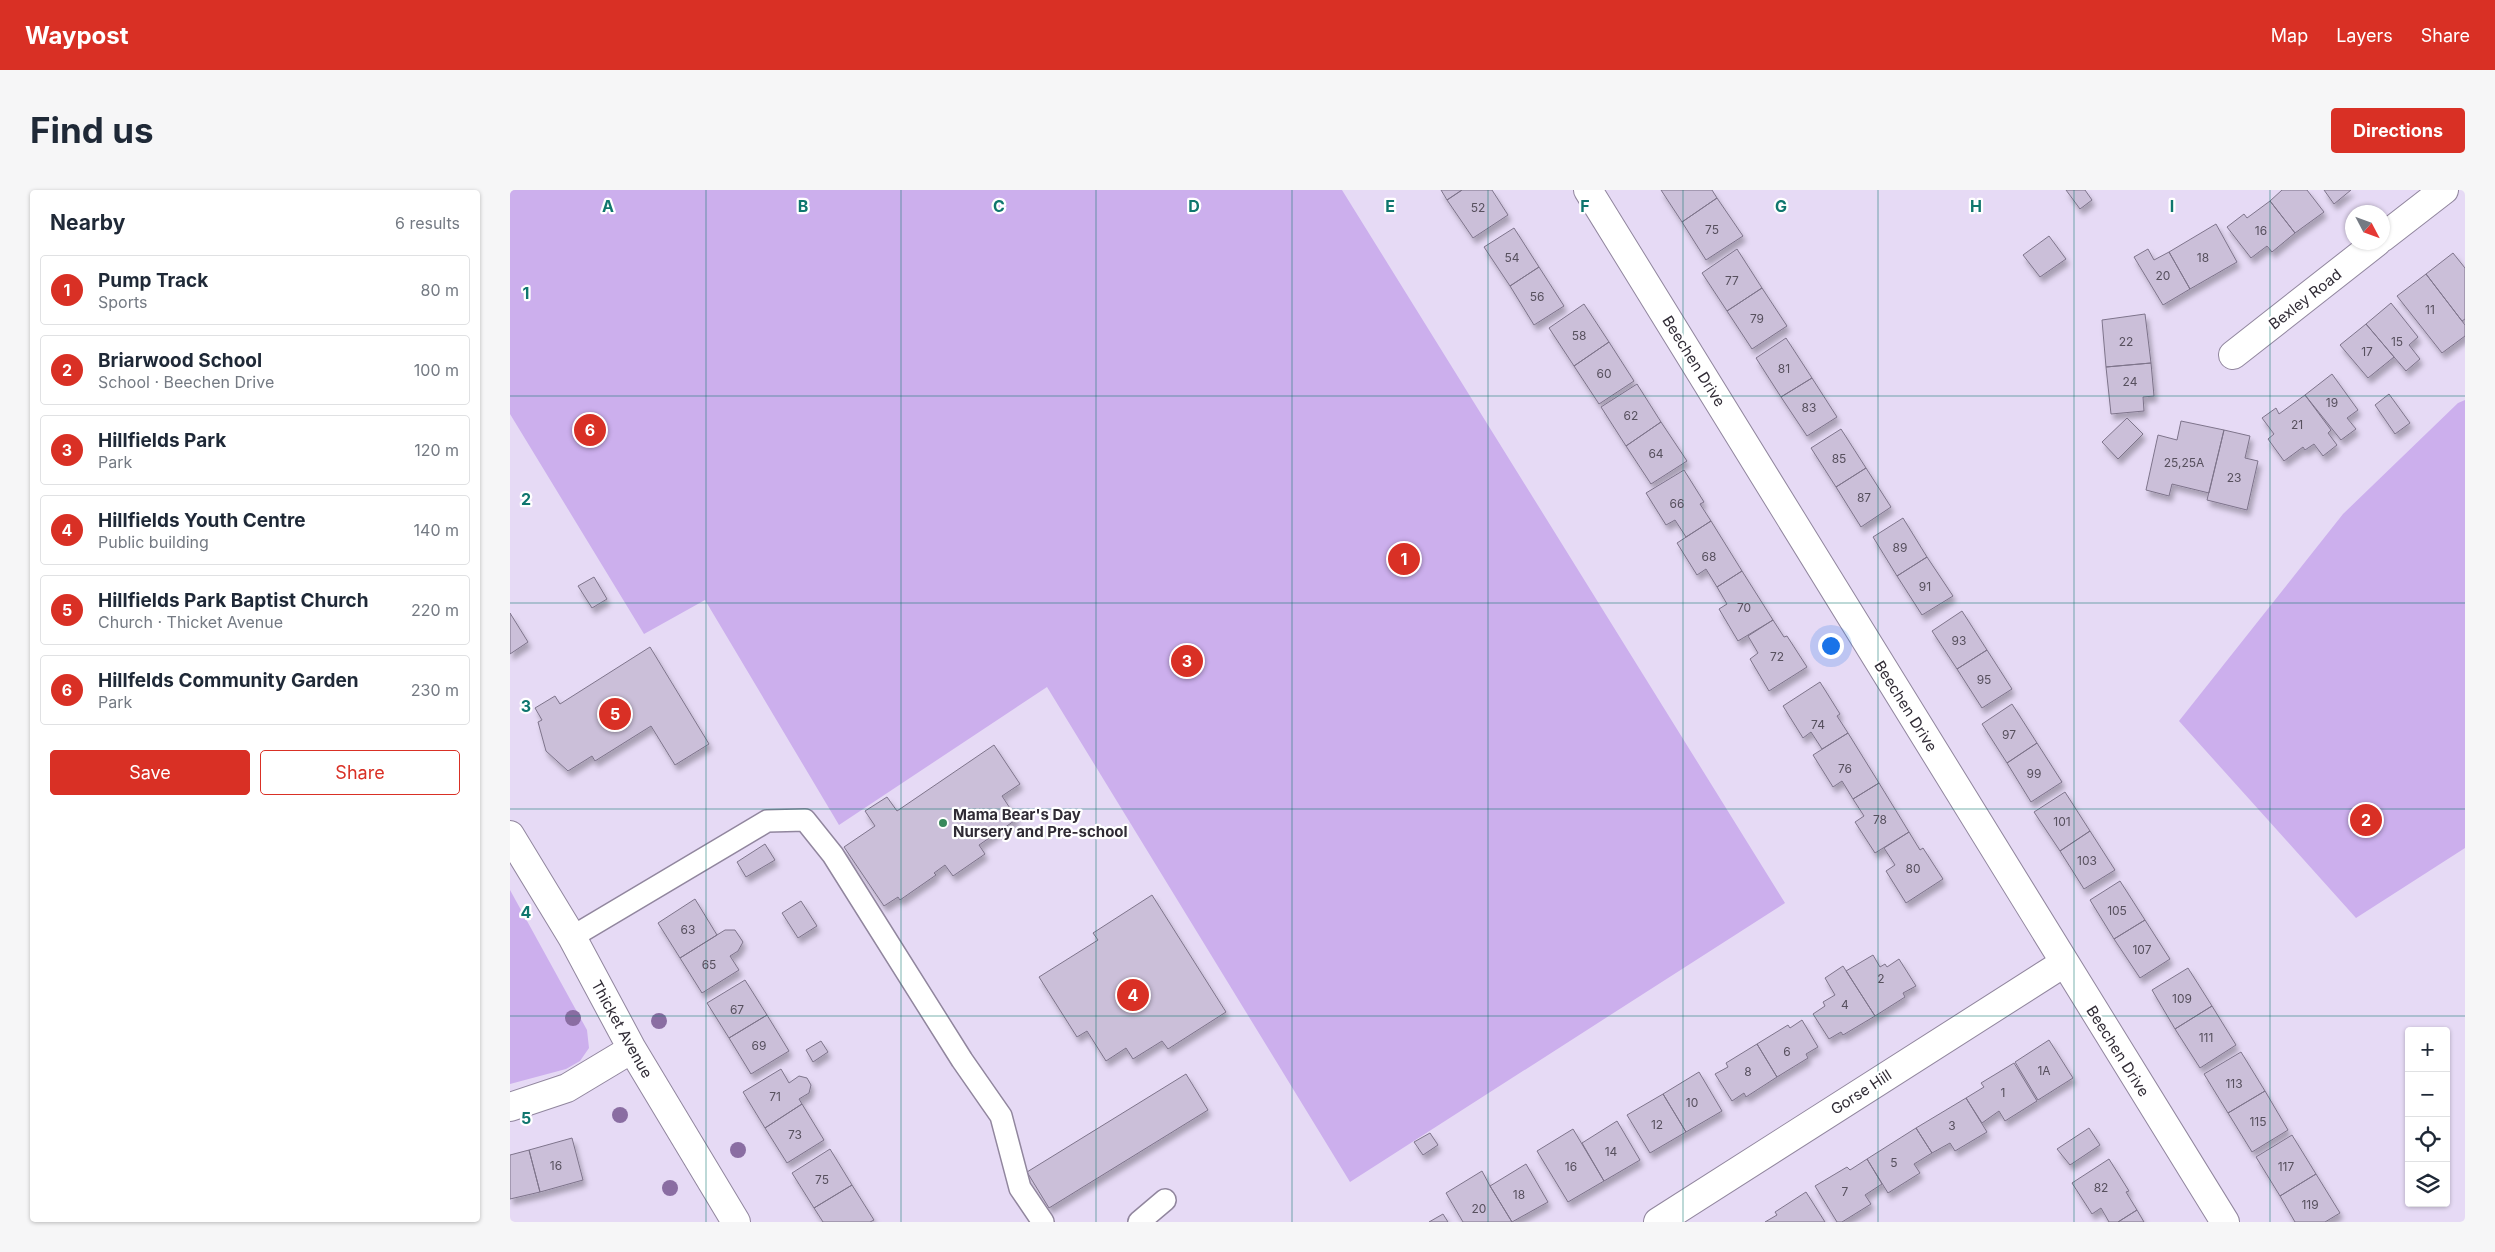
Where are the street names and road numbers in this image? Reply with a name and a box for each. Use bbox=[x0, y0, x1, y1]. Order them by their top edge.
street label: Bexley Road bbox=[2265, 265, 2345, 333]
street label: Beechen Drive bbox=[1658, 312, 1730, 410]
street label: Beechen Drive bbox=[1870, 657, 1942, 755]
street label: Thicket Avenue bbox=[587, 977, 657, 1081]
street label: Beechen Drive bbox=[2082, 1002, 2154, 1100]
street label: Gorse Hill bbox=[1827, 1065, 1895, 1119]

